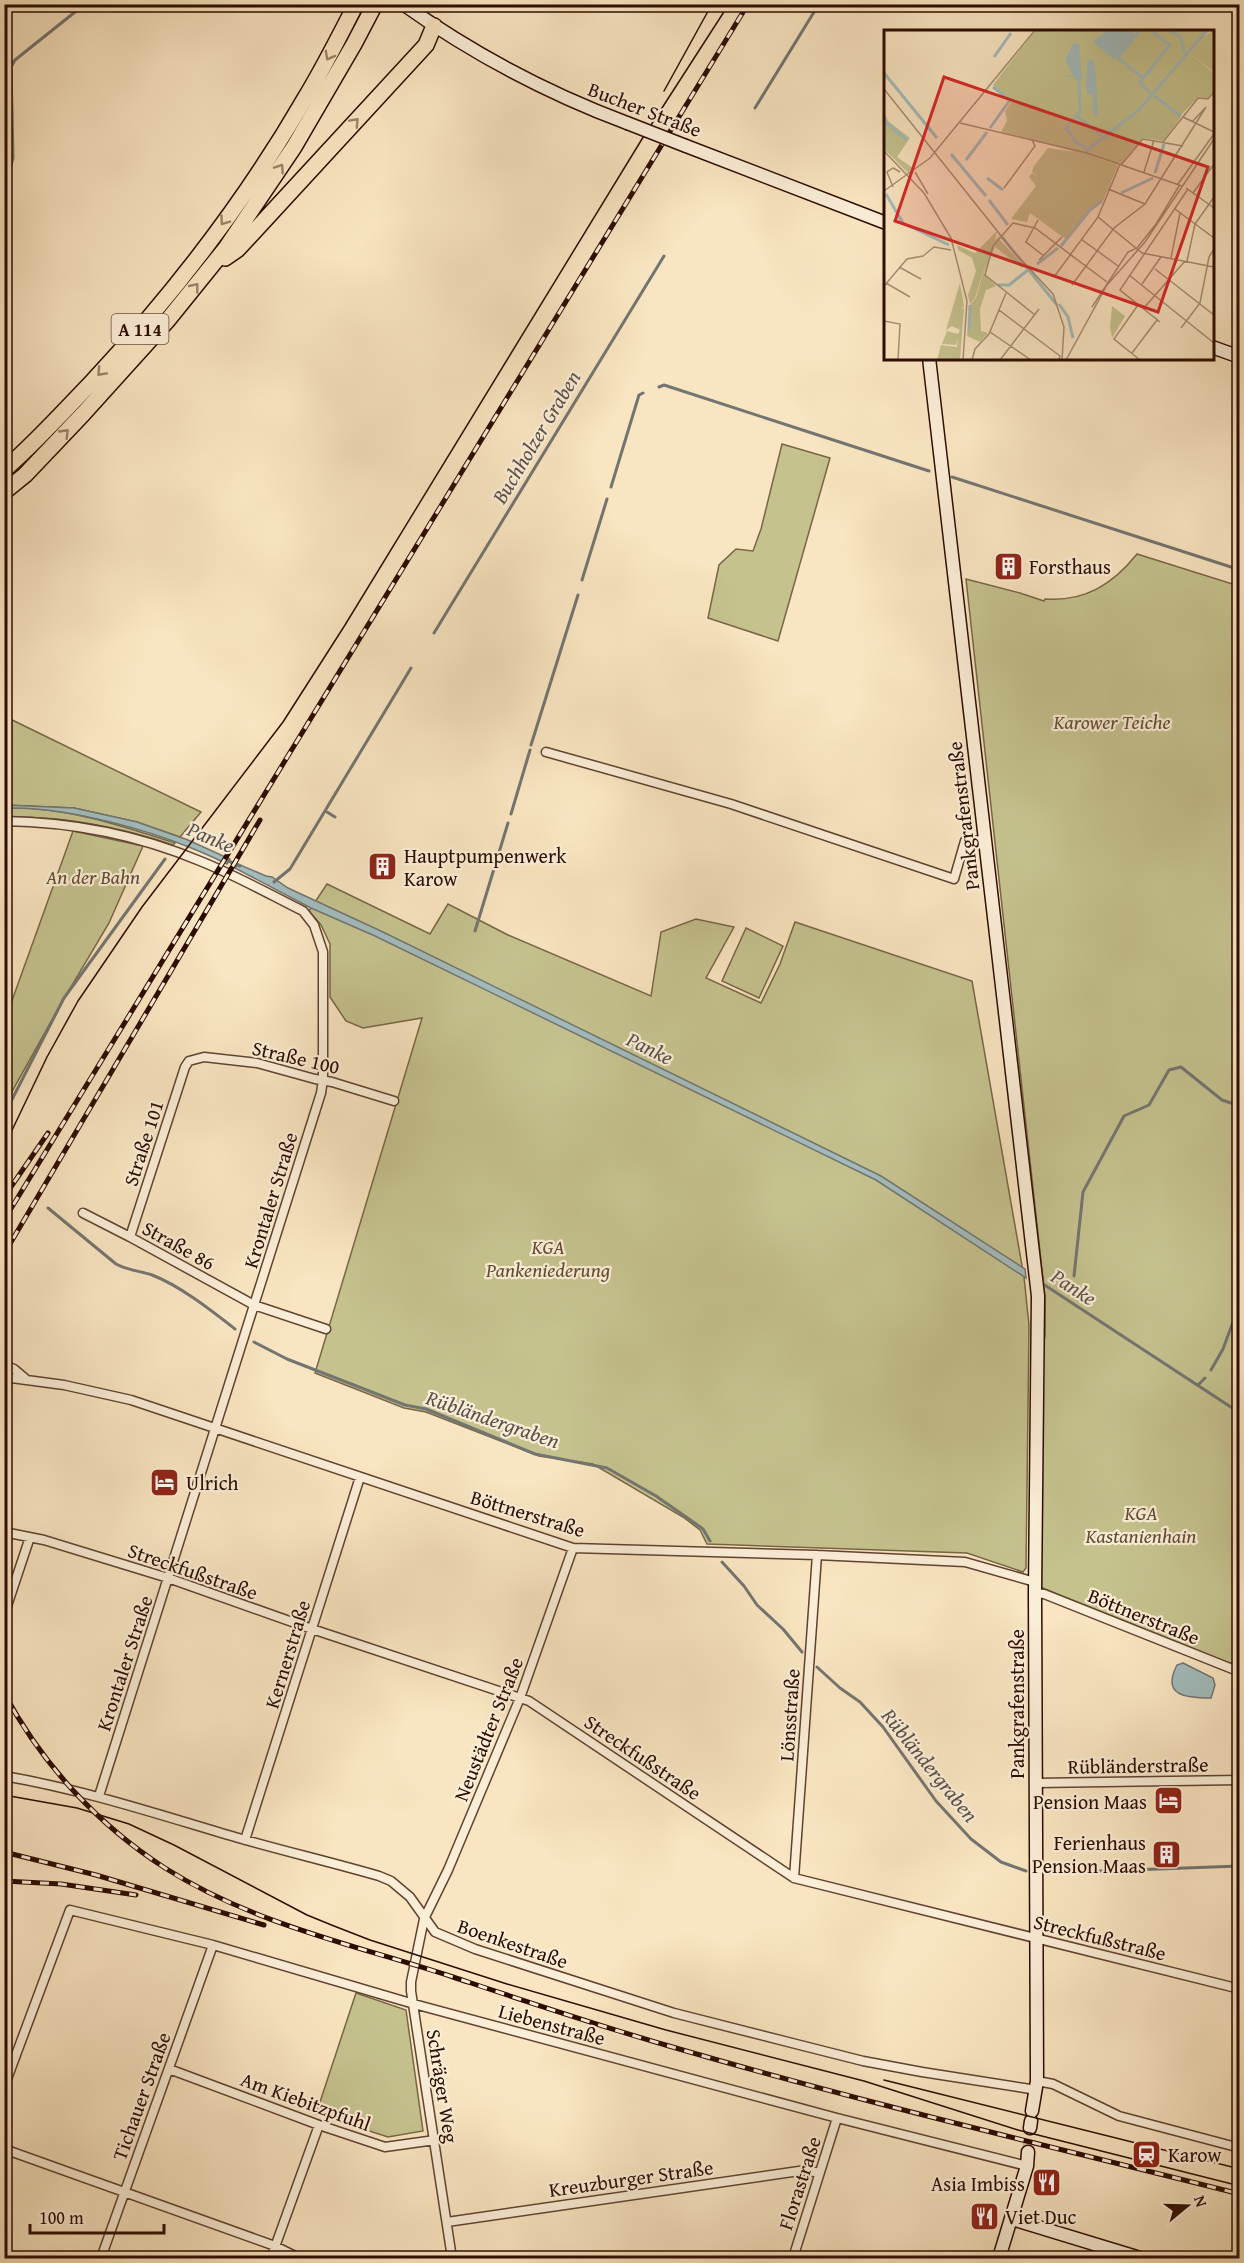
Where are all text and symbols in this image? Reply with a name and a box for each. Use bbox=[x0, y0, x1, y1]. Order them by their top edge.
inset map bbox=[884, 30, 1214, 360]
one-way arrow bbox=[325, 50, 336, 60]
street label: Bucher Straße bbox=[584, 74, 706, 144]
one-way arrow bbox=[347, 118, 358, 129]
one-way arrow bbox=[273, 164, 284, 175]
one-way arrow bbox=[220, 214, 231, 225]
one-way arrow bbox=[187, 283, 198, 294]
road number: A 114 bbox=[112, 314, 168, 344]
water label: Buchholzer Graben bbox=[483, 364, 588, 510]
one-way arrow bbox=[97, 365, 108, 375]
one-way arrow bbox=[58, 429, 69, 440]
building icon: Forsthaus bbox=[992, 550, 1024, 582]
place label: Forsthaus bbox=[1029, 552, 1111, 581]
park label: Karower Teiche bbox=[1052, 707, 1171, 736]
street label: Pankgrafenstraße bbox=[939, 740, 987, 892]
water label: Panke bbox=[182, 813, 239, 861]
place label: Hauptpumpenwerk Karow bbox=[404, 841, 567, 893]
building icon: Hauptpumpenwerk Karow bbox=[367, 850, 399, 882]
park label: An der Bahn bbox=[45, 862, 140, 891]
water label: Panke bbox=[621, 1023, 679, 1073]
street label: Straße 100 bbox=[250, 1033, 342, 1081]
street label: Straße 101 bbox=[115, 1096, 171, 1190]
street label: Krontaler Straße bbox=[236, 1128, 304, 1272]
street label: Straße 86 bbox=[137, 1213, 221, 1277]
park label: KGA Pankeniederung bbox=[485, 1232, 610, 1284]
water label: Panke bbox=[1044, 1260, 1103, 1313]
water label: Rübländergraben bbox=[421, 1381, 564, 1456]
hotel icon: Ulrich bbox=[149, 1466, 181, 1498]
place label: Ulrich bbox=[186, 1468, 238, 1497]
street label: Böttnerstraße bbox=[467, 1482, 589, 1544]
park label: KGA Kastanienhain bbox=[1085, 1498, 1196, 1550]
street label: Streckfußstraße bbox=[124, 1535, 262, 1607]
street label: Böttnerstraße bbox=[1084, 1580, 1204, 1652]
street label: Krontaler Straße bbox=[88, 1592, 160, 1734]
street label: Kernerstraße bbox=[257, 1596, 317, 1712]
street label: Pankgrafenstraße bbox=[1002, 1629, 1031, 1779]
street label: Neustädter Straße bbox=[446, 1653, 530, 1805]
street label: Lönsstraße bbox=[771, 1668, 807, 1762]
water label: Rübländergraben bbox=[874, 1700, 986, 1829]
street label: Streckfußstraße bbox=[579, 1707, 707, 1807]
street label: Rübländerstraße bbox=[1067, 1749, 1209, 1781]
hotel icon: Pension Maas bbox=[1152, 1785, 1184, 1817]
place label: Pension Maas bbox=[1033, 1787, 1147, 1816]
place label: Ferienhaus Pension Maas bbox=[1032, 1828, 1146, 1880]
building icon: Ferienhaus Pension Maas bbox=[1151, 1838, 1183, 1870]
street label: Streckfußstraße bbox=[1031, 1907, 1169, 1967]
street label: Boenkestraße bbox=[454, 1911, 572, 1975]
street label: Liebenstraße bbox=[495, 1996, 609, 2052]
street label: Schräger Weg bbox=[420, 2027, 466, 2145]
street label: Tichauer Straße bbox=[104, 2028, 178, 2164]
street label: Am Kiebitzpfuhl bbox=[237, 2064, 375, 2138]
street label: Florastraße bbox=[770, 2133, 828, 2233]
station icon: Karow bbox=[1131, 2138, 1163, 2170]
place label: Karow bbox=[1168, 2140, 1222, 2169]
street label: Kreuzburger Straße bbox=[547, 2152, 715, 2204]
restaurant icon: Asia Imbiss bbox=[1030, 2167, 1062, 2199]
place label: Asia Imbiss bbox=[931, 2169, 1025, 2198]
north arrow bbox=[1157, 2176, 1217, 2236]
text: N bbox=[1188, 2192, 1214, 2210]
scale bar bbox=[30, 2197, 164, 2235]
restaurant icon: Viet Duc bbox=[968, 2200, 1000, 2232]
place label: Viet Duc bbox=[1005, 2202, 1077, 2231]
text: 100 m bbox=[39, 2204, 84, 2231]

